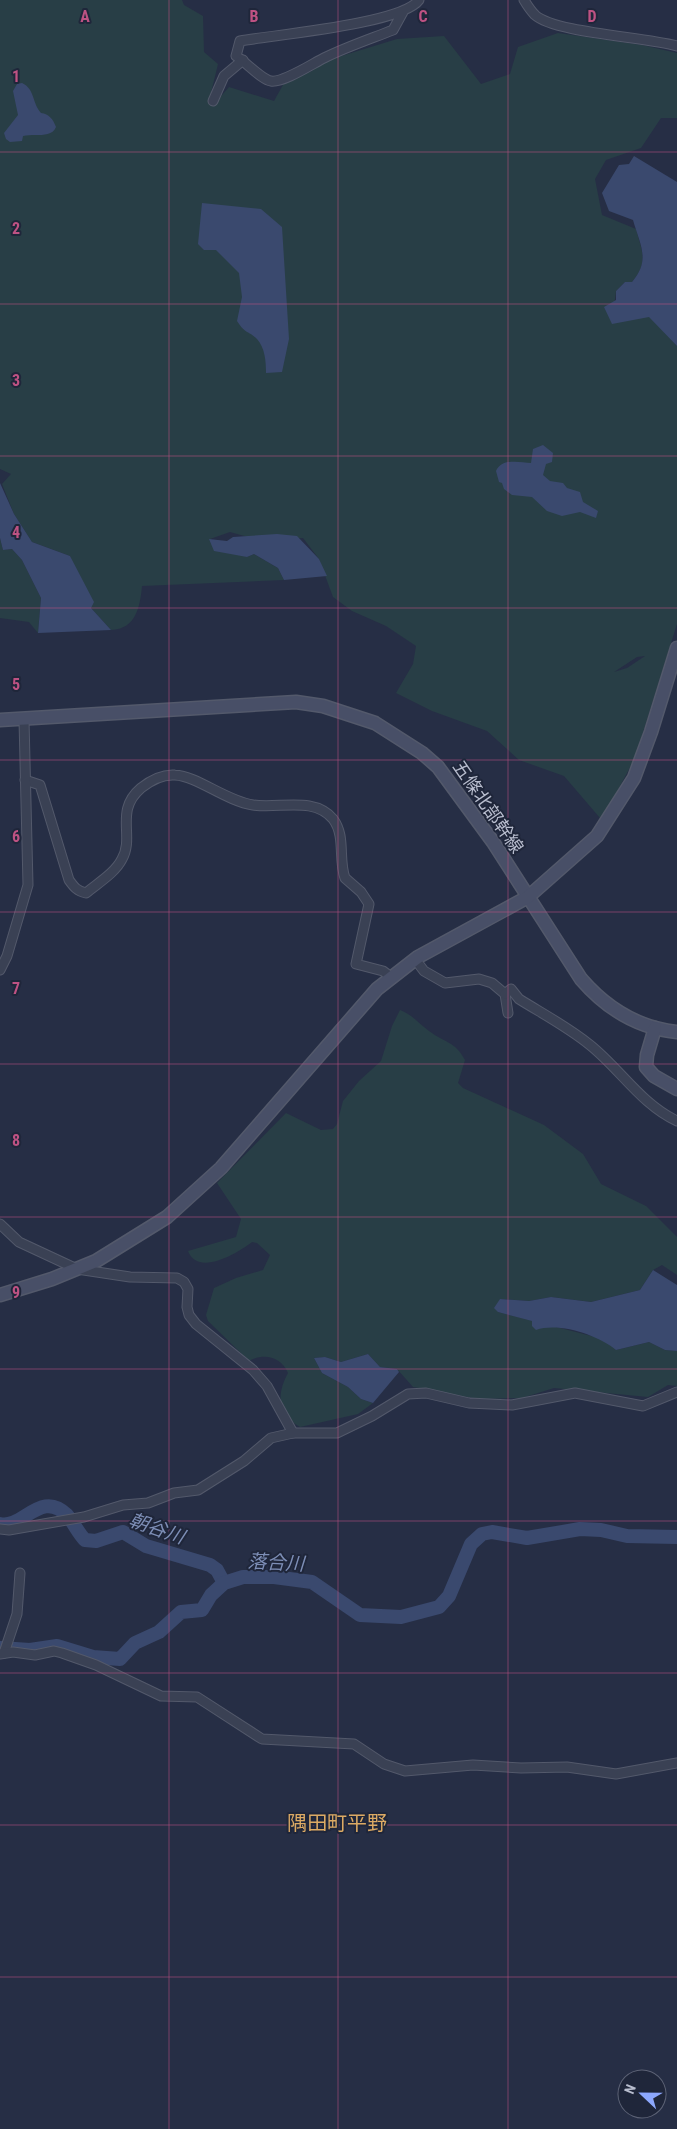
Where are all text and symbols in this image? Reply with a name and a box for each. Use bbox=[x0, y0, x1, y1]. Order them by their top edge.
text: A bbox=[80, 7, 90, 26]
text: B bbox=[250, 7, 259, 26]
text: C bbox=[418, 7, 428, 26]
text: D bbox=[587, 7, 597, 26]
text: 1 bbox=[12, 67, 20, 86]
text: 2 bbox=[12, 219, 20, 238]
text: 3 bbox=[12, 371, 20, 390]
text: 4 bbox=[12, 523, 20, 542]
text: 5 bbox=[12, 675, 20, 694]
street label: 五條北部幹線 bbox=[449, 756, 528, 857]
text: 6 bbox=[12, 827, 20, 846]
text: 7 bbox=[12, 979, 20, 998]
text: 8 bbox=[12, 1131, 20, 1150]
text: 9 bbox=[12, 1283, 20, 1302]
water label: 朝谷川 bbox=[126, 1508, 189, 1549]
water label: 落合川 bbox=[247, 1550, 307, 1576]
district label: 隅田町平野 bbox=[287, 1811, 387, 1835]
north arrow bbox=[617, 2069, 667, 2119]
text: N bbox=[621, 2082, 639, 2096]

